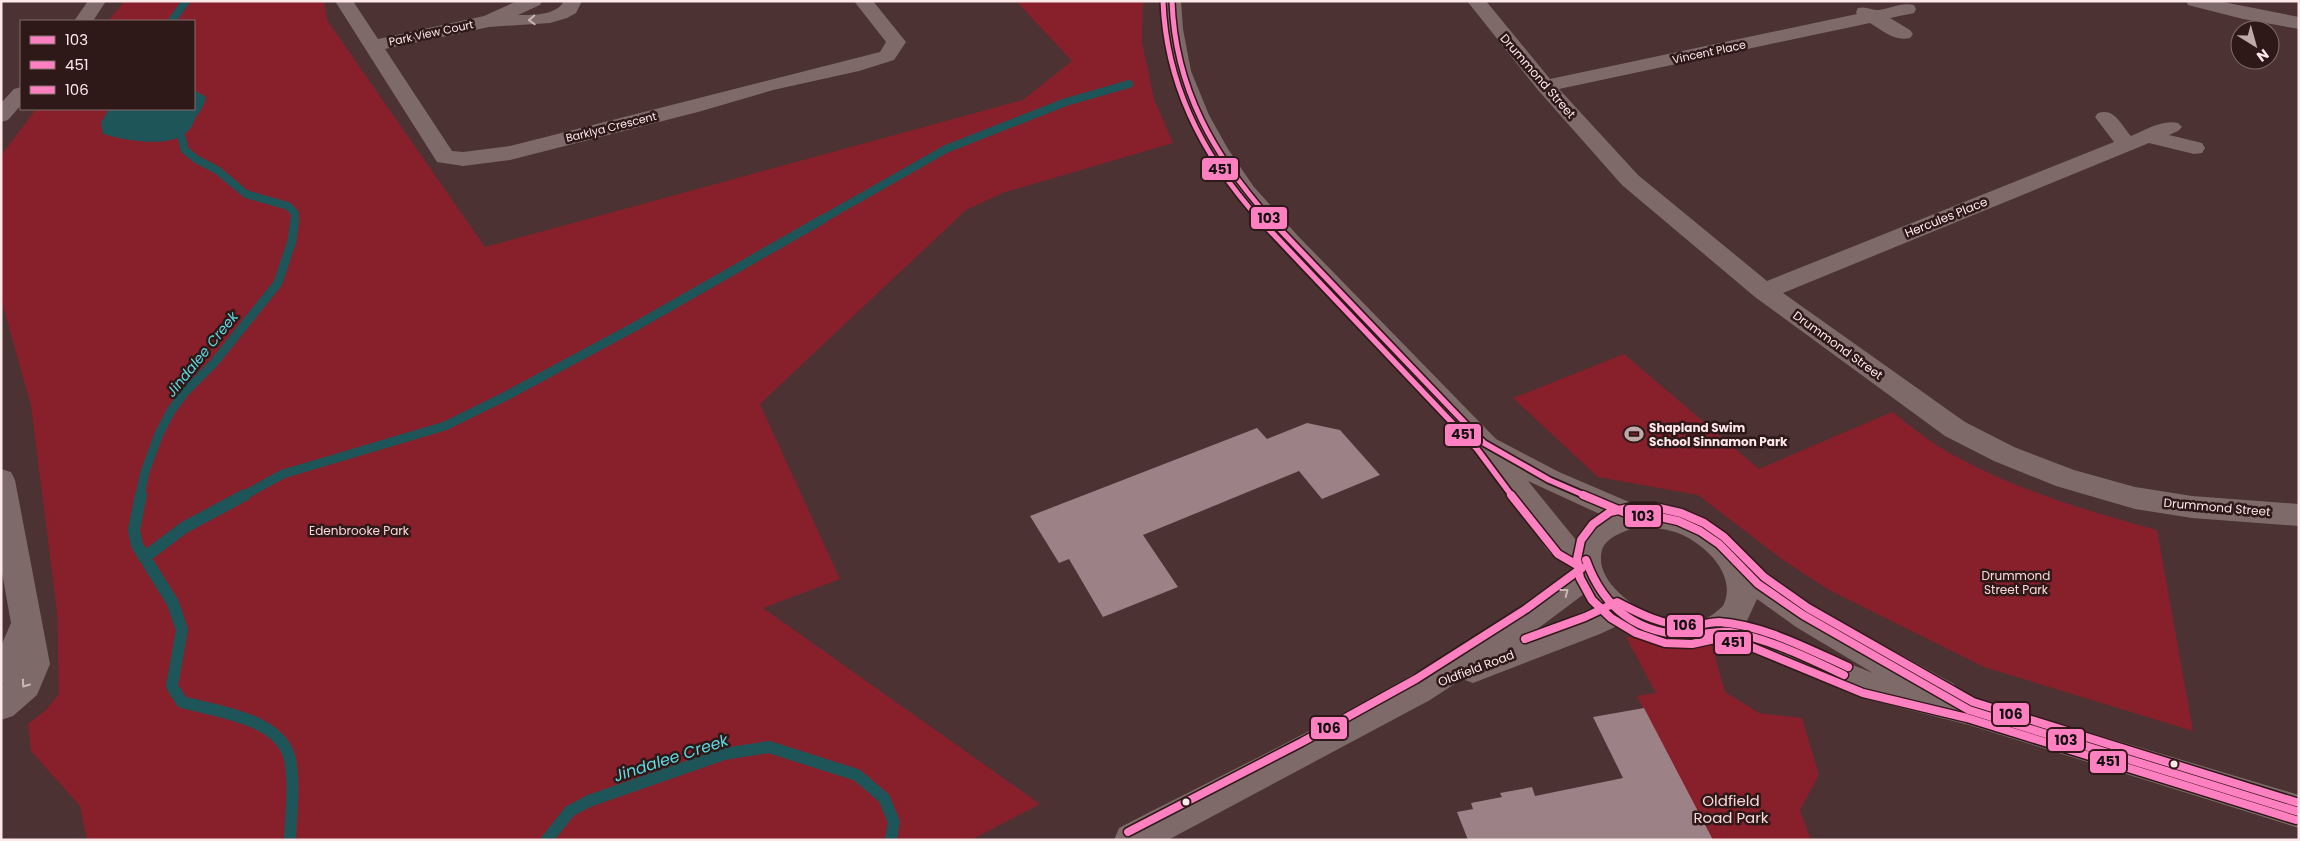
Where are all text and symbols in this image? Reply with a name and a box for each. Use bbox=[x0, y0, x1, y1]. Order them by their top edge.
one-way arrow bbox=[528, 15, 536, 25]
street label: Park View Court bbox=[387, 16, 475, 50]
legend bbox=[20, 20, 195, 110]
north arrow bbox=[2230, 20, 2280, 70]
text: 103 bbox=[65, 29, 88, 50]
street label: Drummond Street bbox=[1496, 30, 1580, 122]
street label: Vincent Place bbox=[1671, 36, 1747, 68]
text: N bbox=[2253, 44, 2273, 67]
text: 451 bbox=[65, 54, 89, 75]
text: 106 bbox=[65, 79, 89, 100]
street label: Barklya Crescent bbox=[564, 108, 658, 146]
line badge: 451 bbox=[1201, 157, 1239, 181]
text: 451 bbox=[1208, 159, 1232, 179]
street label: Hercules Place bbox=[1902, 193, 1990, 241]
line badge: 103 bbox=[1250, 206, 1288, 230]
text: 103 bbox=[1258, 208, 1280, 228]
water label: Jindalee Creek bbox=[161, 307, 243, 401]
street label: Drummond Street bbox=[1790, 307, 1886, 383]
place label: Shapland Swim School Sinnamon Park bbox=[1649, 419, 1788, 450]
line badge: 451 bbox=[1444, 423, 1482, 447]
sports icon: Shapland Swim School Sinnamon Park bbox=[1623, 423, 1645, 445]
text: 451 bbox=[1451, 424, 1475, 444]
street label: Drummond Street bbox=[2163, 494, 2271, 520]
line badge: 103 bbox=[1624, 504, 1662, 528]
text: 103 bbox=[1632, 506, 1654, 526]
park label: Edenbrooke Park bbox=[309, 522, 410, 539]
park label: Drummond Street Park bbox=[1982, 567, 2050, 598]
one-way arrow bbox=[1559, 590, 1568, 598]
line badge: 106 bbox=[1666, 614, 1704, 638]
text: 106 bbox=[1673, 615, 1697, 635]
line badge: 451 bbox=[1714, 631, 1752, 655]
text: 451 bbox=[1721, 632, 1745, 652]
street label: Oldfield Road bbox=[1435, 646, 1517, 690]
one-way arrow bbox=[22, 678, 31, 688]
line badge: 106 bbox=[1992, 702, 2030, 726]
text: 106 bbox=[1999, 704, 2023, 724]
line badge: 106 bbox=[1310, 716, 1348, 740]
text: 106 bbox=[1317, 718, 1341, 738]
water label: Jindalee Creek bbox=[611, 728, 732, 787]
line badge: 103 bbox=[2047, 728, 2085, 752]
text: 103 bbox=[2055, 730, 2077, 750]
line badge: 451 bbox=[2089, 750, 2127, 774]
text: 451 bbox=[2096, 751, 2120, 771]
unlabelled marker bbox=[2169, 759, 2179, 769]
park label: Oldfield Road Park bbox=[1693, 790, 1769, 828]
unlabelled marker bbox=[1181, 797, 1191, 807]

